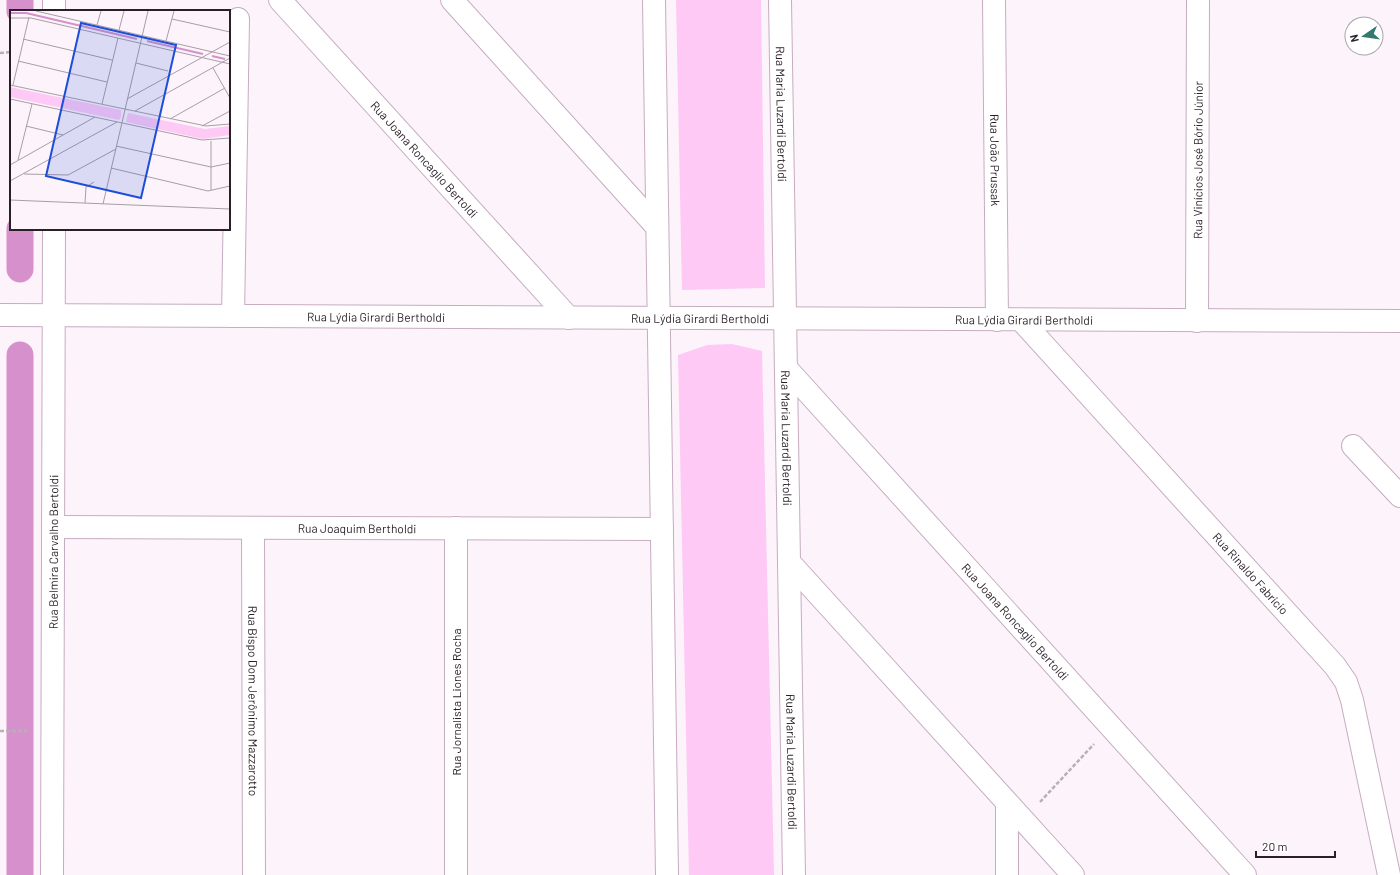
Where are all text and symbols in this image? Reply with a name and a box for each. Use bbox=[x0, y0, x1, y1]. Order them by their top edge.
inset map bbox=[10, 10, 230, 230]
north arrow bbox=[1344, 16, 1384, 56]
text: N bbox=[1347, 33, 1361, 43]
street label: Rua Maria Luzardi Bertoldi bbox=[774, 46, 790, 182]
street label: Rua Vinícios José Bório Júnior bbox=[1190, 80, 1205, 239]
street label: Rua Joana Roncaglio Bertoldi bbox=[368, 98, 481, 220]
street label: Rua João Prussak bbox=[988, 114, 1003, 206]
street label: Rua Lýdia Girardi Bertholdi bbox=[307, 309, 445, 324]
street label: Rua Lýdia Girardi Bertholdi bbox=[631, 311, 769, 325]
street label: Rua Lýdia Girardi Bertholdi bbox=[955, 312, 1093, 327]
street label: Rua Maria Luzardi Bertoldi bbox=[779, 370, 795, 506]
street label: Rua Belmira Carvalho Bertoldi bbox=[46, 475, 60, 629]
street label: Rua Joaquim Bertholdi bbox=[298, 521, 416, 535]
street label: Rua Rinaldo Fabrício bbox=[1210, 529, 1291, 617]
street label: Rua Joana Roncaglio Bertoldi bbox=[959, 560, 1072, 683]
street label: Rua Bispo Dom Jerônimo Mazzarotto bbox=[246, 606, 261, 796]
street label: Rua Jornalista Liones Rocha bbox=[449, 628, 463, 776]
street label: Rua Maria Luzardi Bertoldi bbox=[784, 694, 800, 830]
scale bar bbox=[1256, 833, 1335, 859]
text: 20 m bbox=[1262, 839, 1288, 853]

